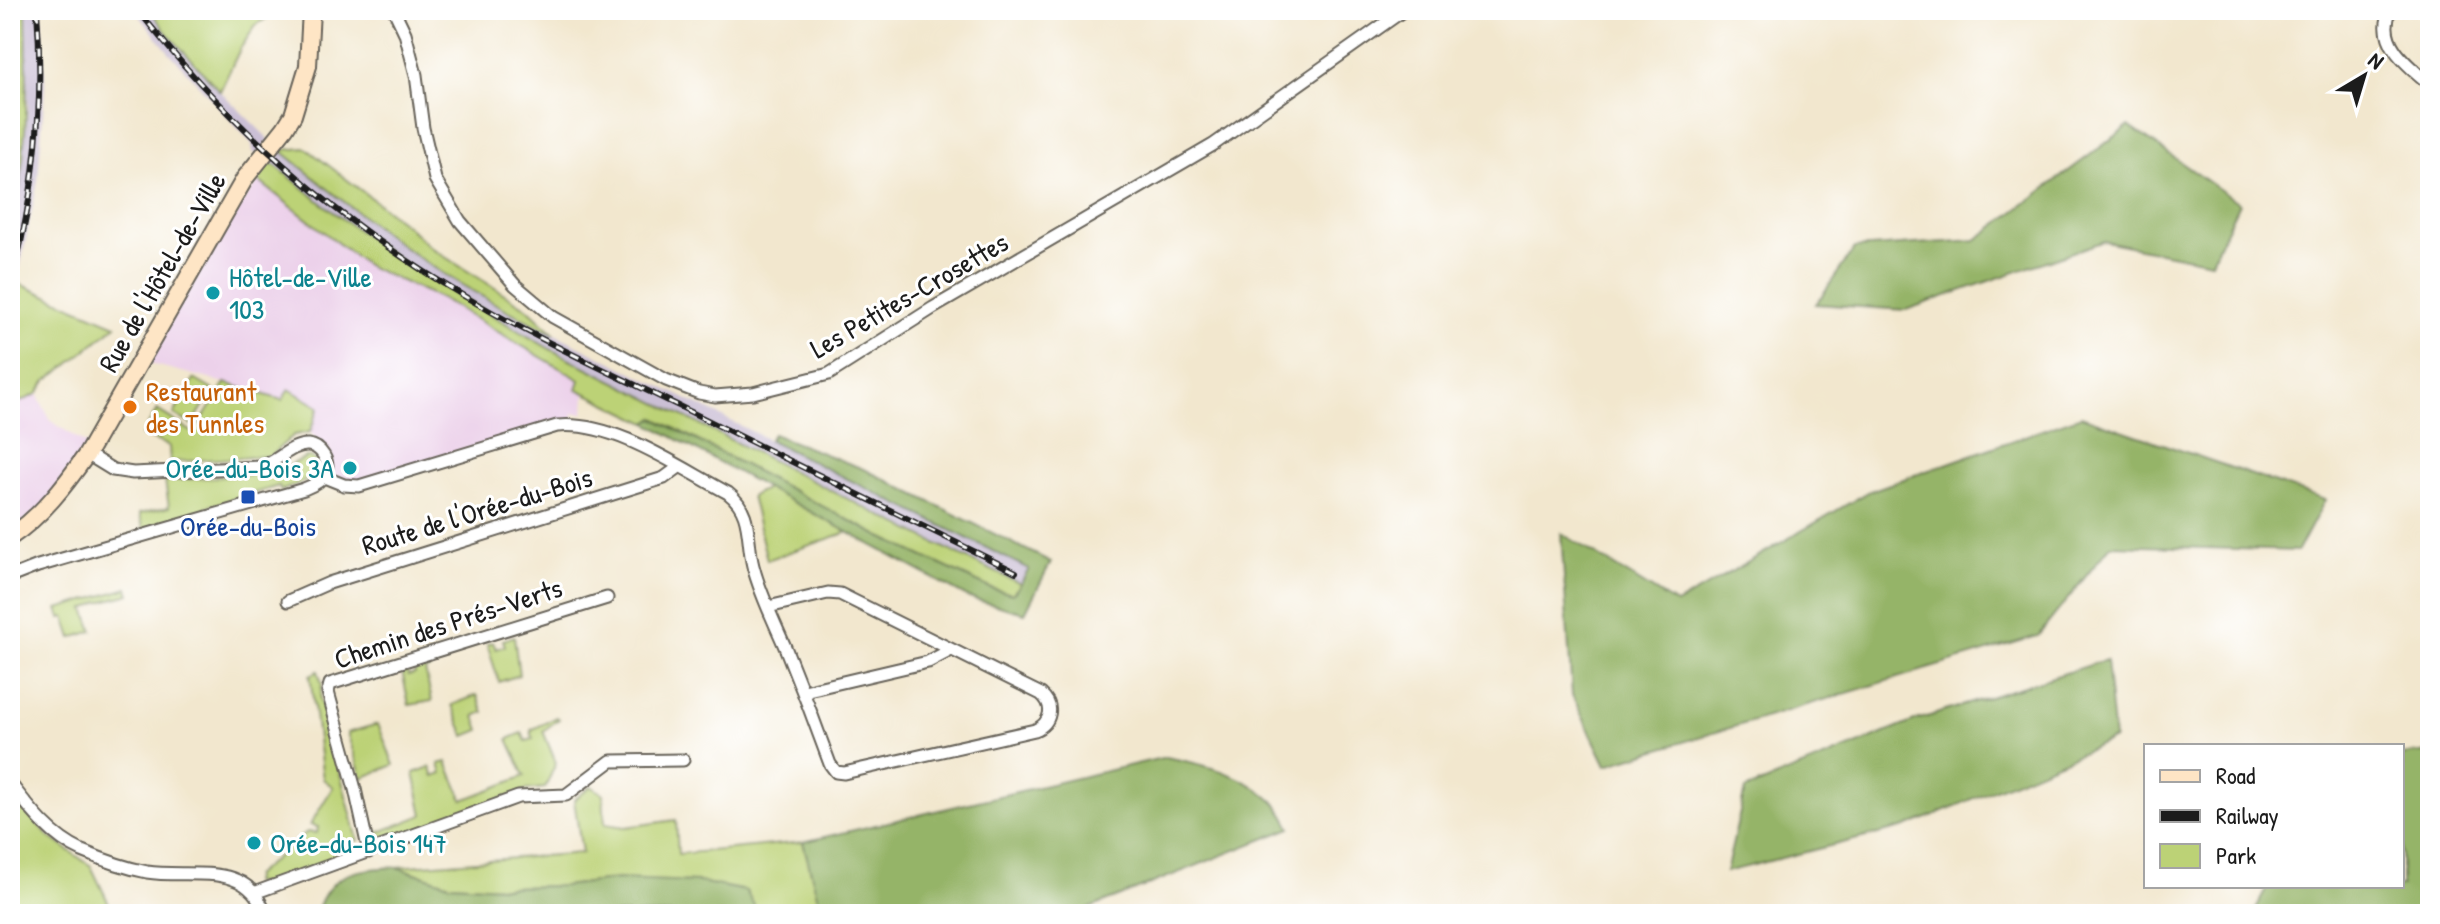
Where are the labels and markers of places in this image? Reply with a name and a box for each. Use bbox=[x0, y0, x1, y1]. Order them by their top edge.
place label: Hôtel-de-Ville 103 bbox=[229, 258, 372, 328]
marker: Hôtel-de-Ville 103 bbox=[204, 284, 222, 302]
place label: Restaurant des Tunnles bbox=[146, 372, 264, 442]
marker: Restaurant des Tunnles bbox=[121, 398, 139, 416]
place label: Orée-du-Bois 3A bbox=[165, 449, 334, 487]
marker: Orée-du-Bois 3A bbox=[341, 459, 359, 477]
marker: Orée-du-Bois bbox=[239, 488, 257, 506]
place label: Orée-du-Bois bbox=[180, 507, 316, 545]
place label: Orée-du-Bois 147 bbox=[270, 824, 447, 862]
marker: Orée-du-Bois 147 bbox=[245, 834, 263, 852]

